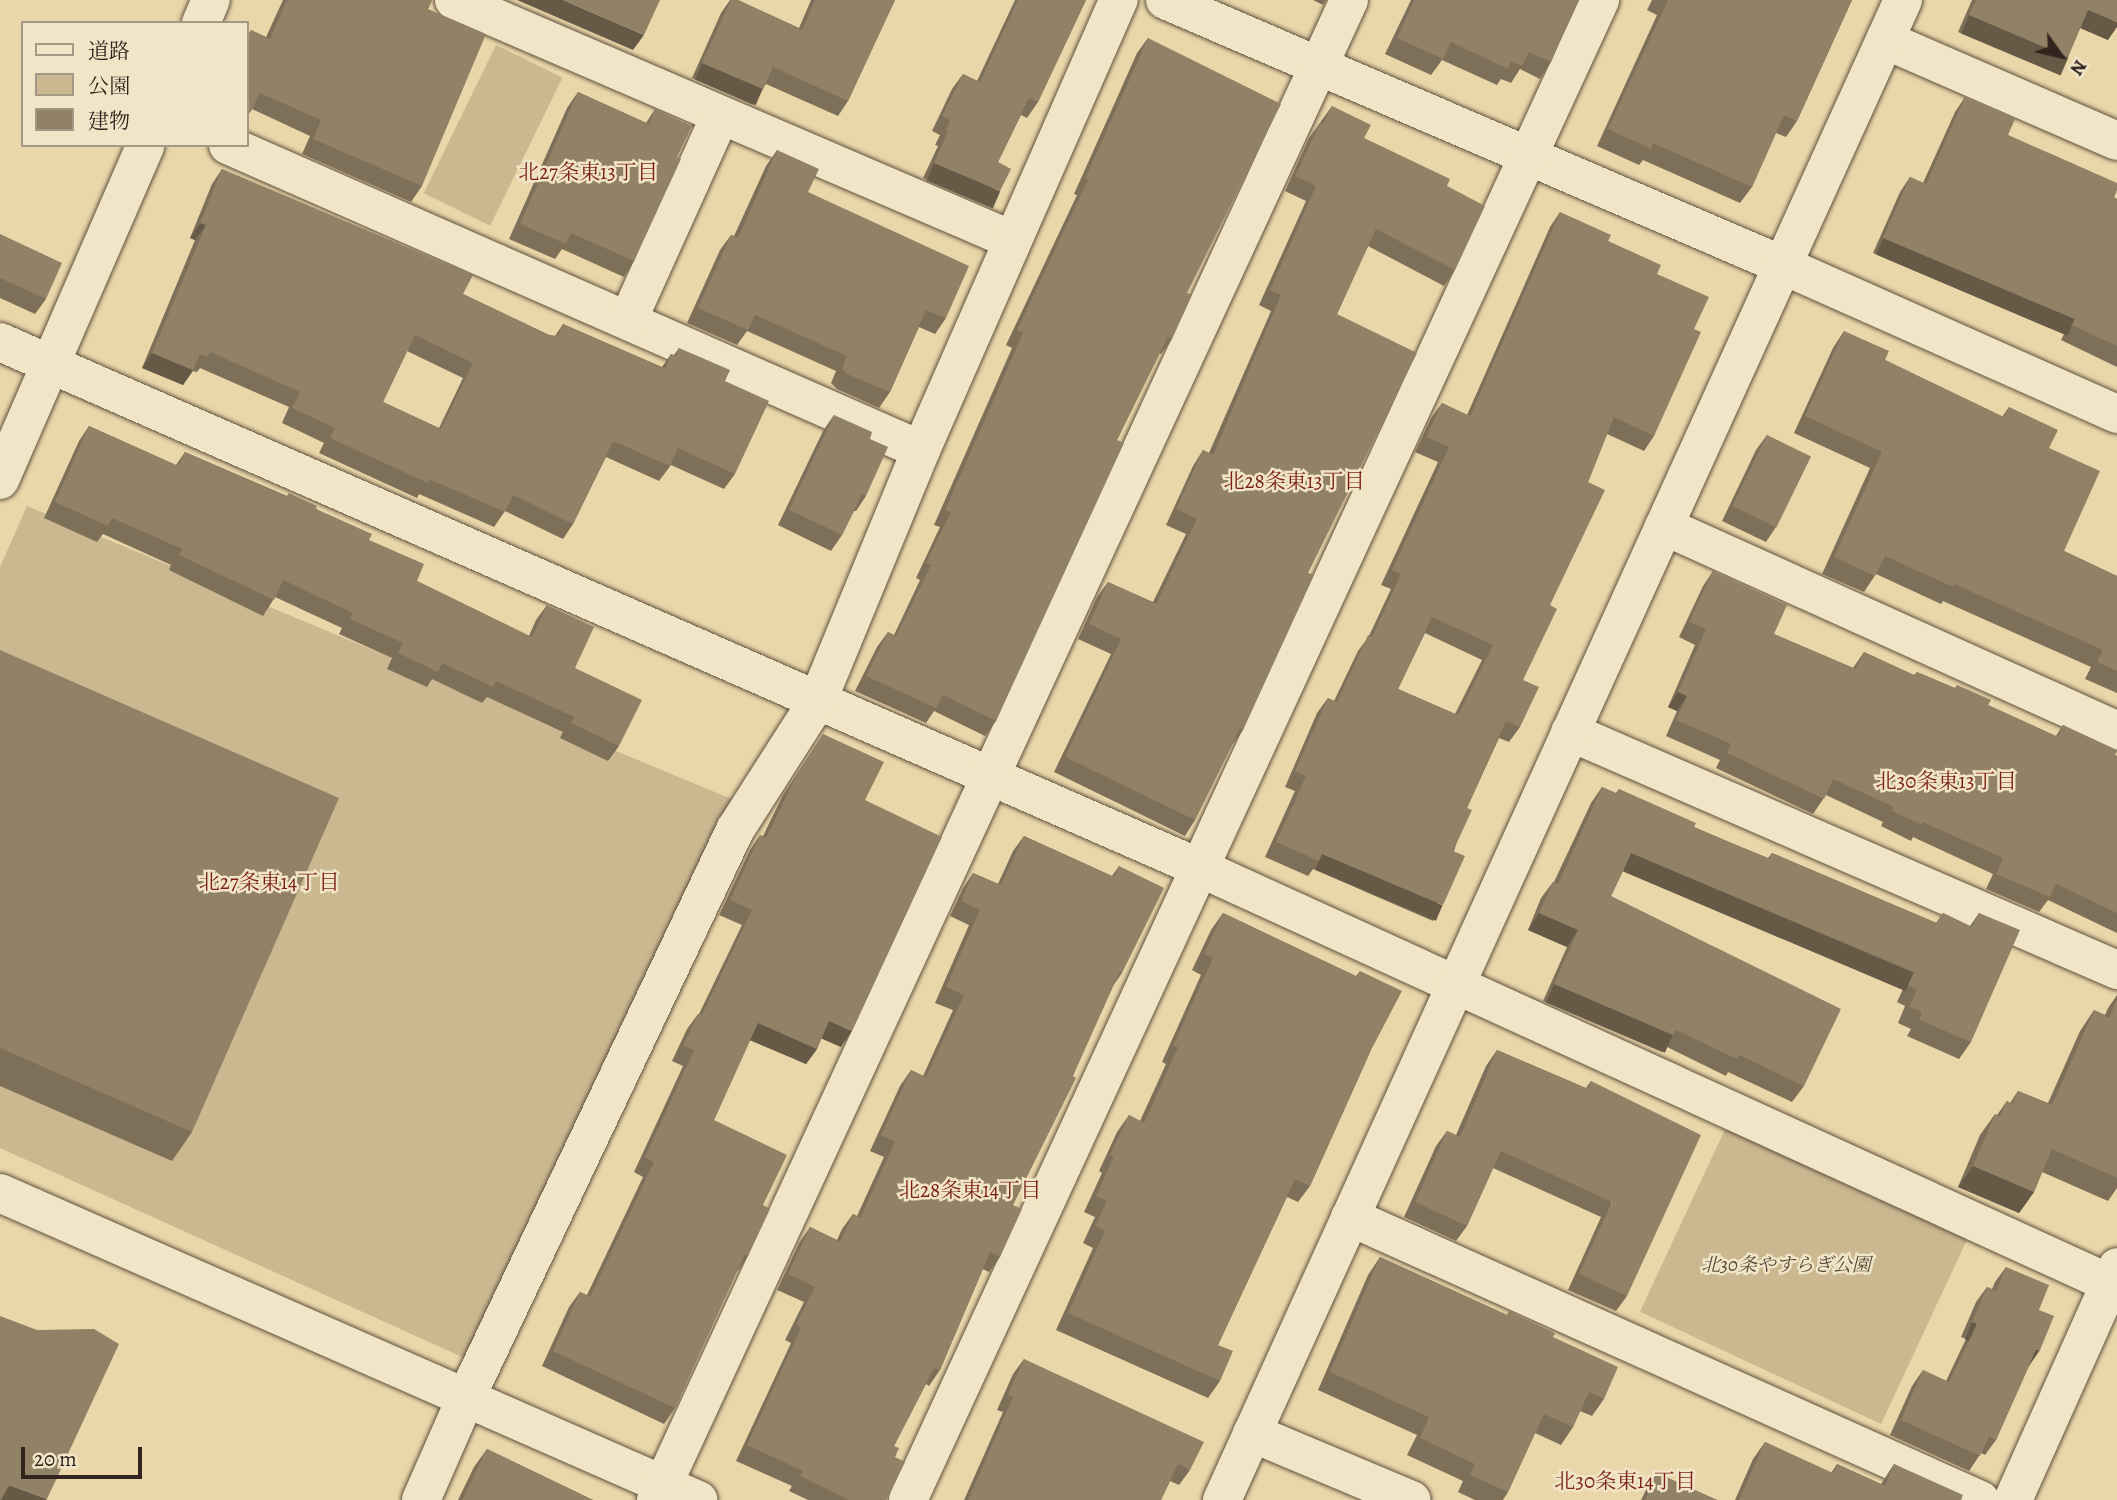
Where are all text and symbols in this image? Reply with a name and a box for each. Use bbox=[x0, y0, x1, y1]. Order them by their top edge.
legend bbox=[21, 21, 248, 147]
north arrow bbox=[2026, 21, 2096, 91]
text: 道路 bbox=[88, 37, 130, 65]
text: N bbox=[2064, 55, 2093, 81]
text: 公園 bbox=[88, 72, 130, 100]
text: 建物 bbox=[88, 107, 130, 135]
district label: 北27条東13丁目 bbox=[518, 159, 658, 185]
district label: 北28条東13丁目 bbox=[1223, 468, 1365, 494]
district label: 北30条東13丁目 bbox=[1876, 768, 2016, 794]
district label: 北27条東14丁目 bbox=[199, 869, 339, 895]
district label: 北28条東14丁目 bbox=[899, 1177, 1041, 1203]
park label: 北30条やすらぎ公園 bbox=[1701, 1255, 1871, 1277]
scale bar bbox=[24, 1434, 145, 1478]
text: 20 m bbox=[34, 1445, 77, 1473]
district label: 北30条東14丁目 bbox=[1554, 1468, 1696, 1494]

